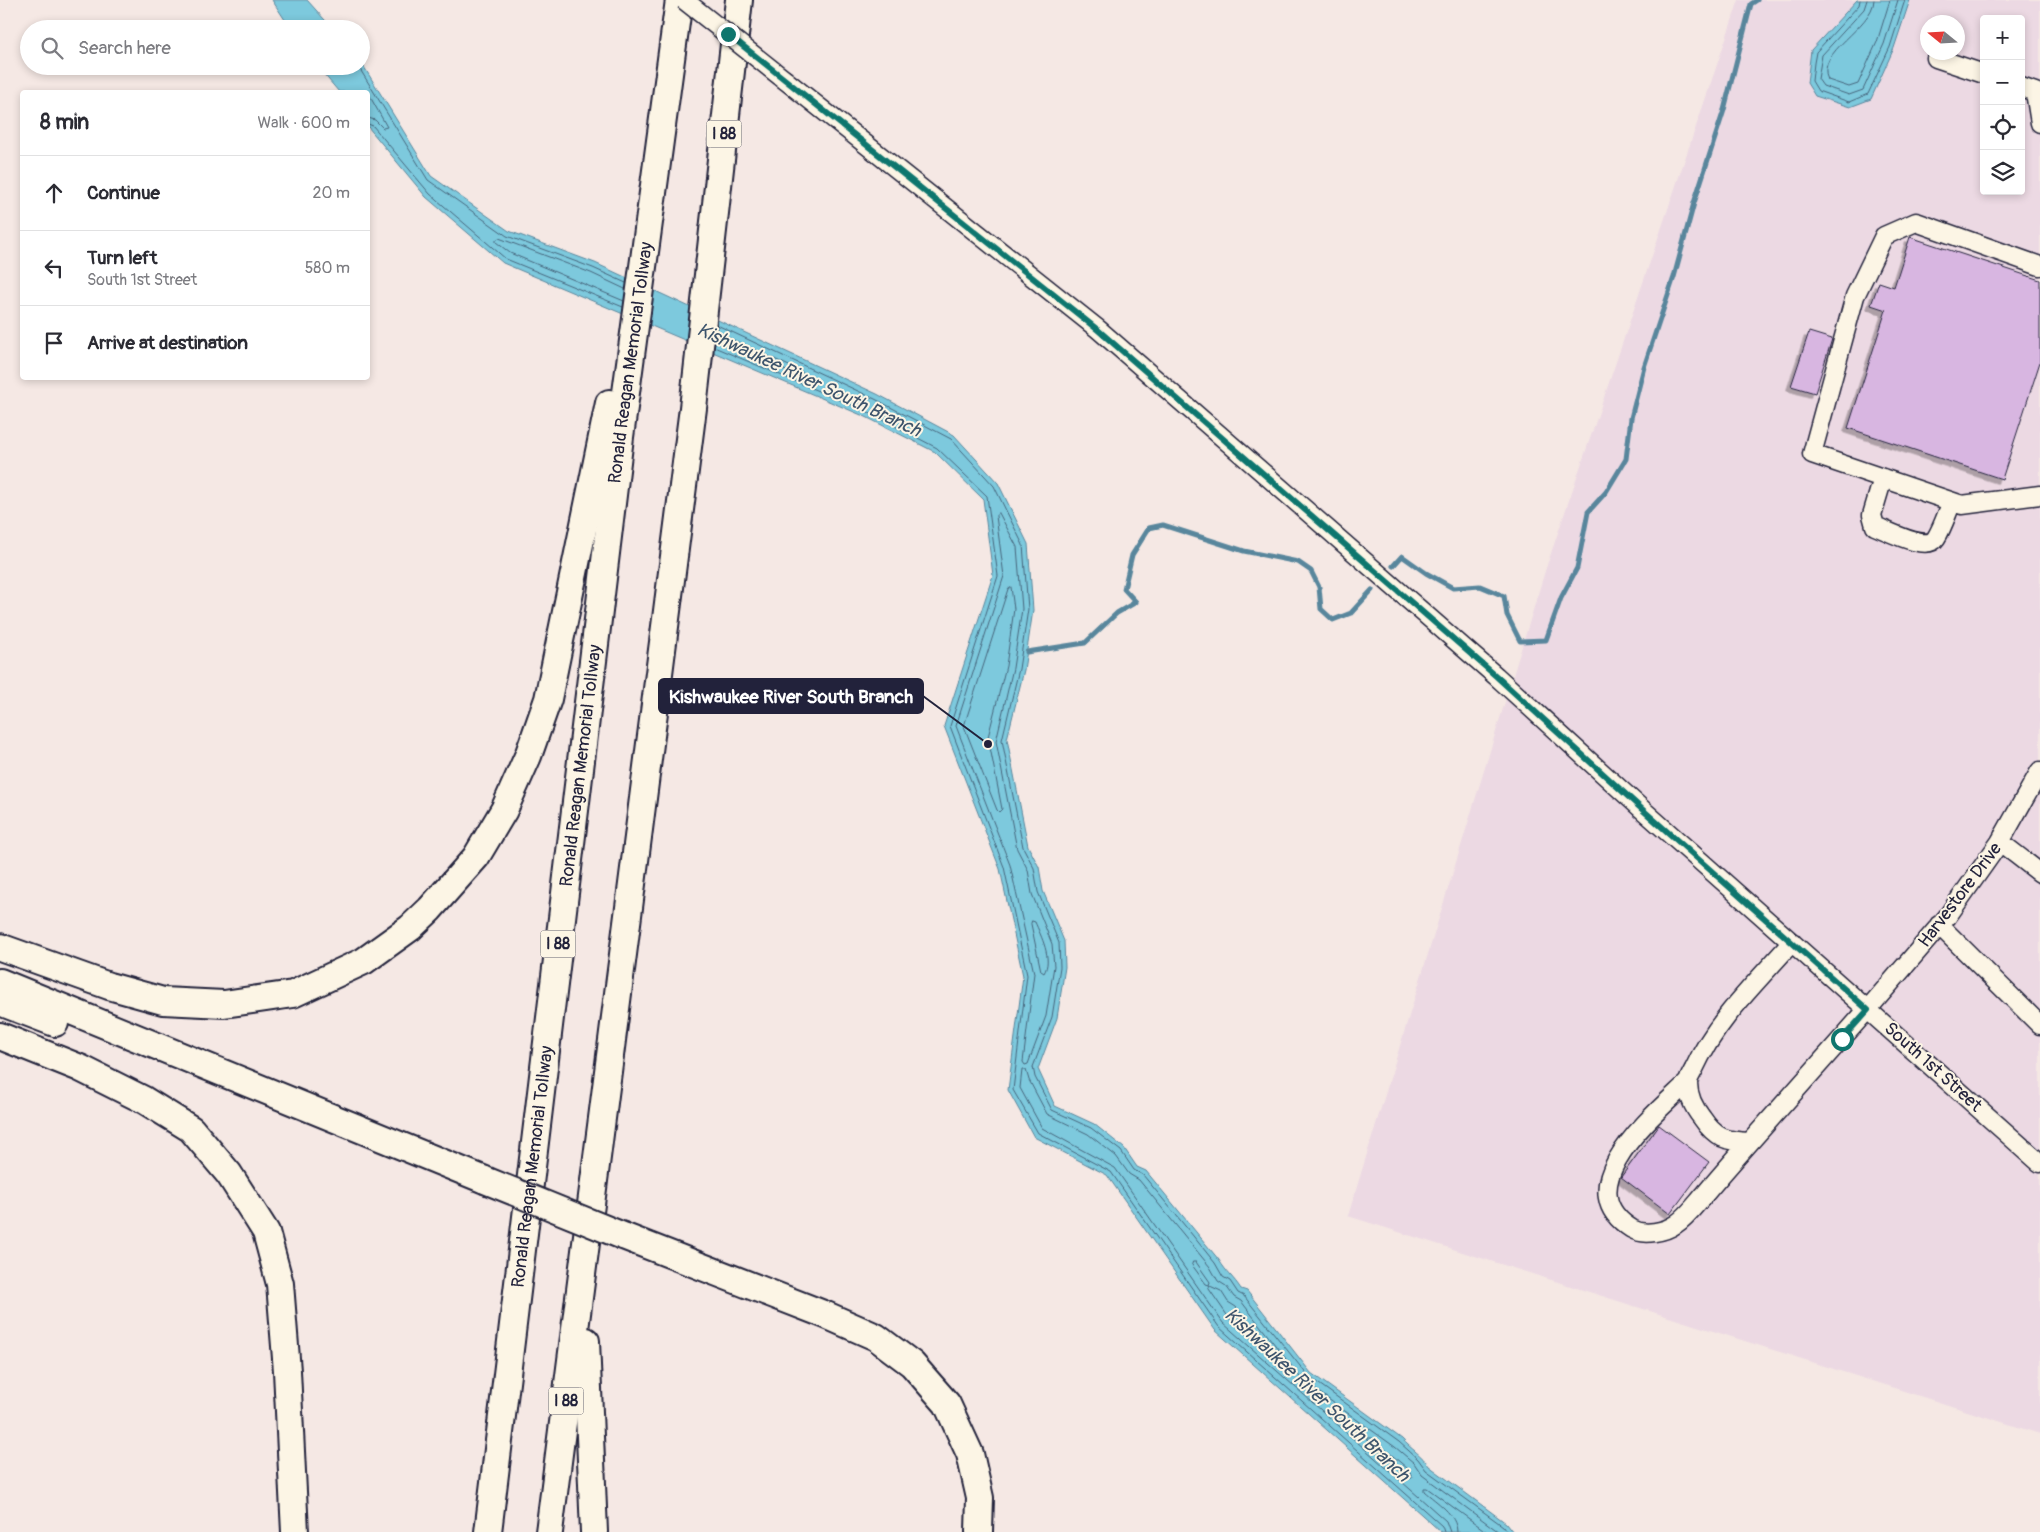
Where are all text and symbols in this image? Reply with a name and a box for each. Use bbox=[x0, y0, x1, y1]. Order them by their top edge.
north arrow bbox=[1920, 15, 1965, 60]
map controls bbox=[1980, 15, 2025, 195]
button: + bbox=[1980, 15, 2025, 60]
search box bbox=[20, 20, 370, 75]
route end bbox=[717, 23, 740, 46]
icon: search bbox=[38, 34, 66, 62]
text: Search here bbox=[78, 36, 171, 60]
button: − bbox=[1980, 60, 2025, 105]
button: locate bbox=[1980, 105, 2025, 150]
text: 8 min bbox=[40, 109, 89, 136]
text: Walk · 600 m bbox=[257, 113, 350, 133]
road number: I 88 bbox=[706, 120, 742, 148]
button: layers bbox=[1980, 150, 2025, 195]
icon: ahead bbox=[40, 179, 68, 207]
text: Continue bbox=[87, 181, 160, 205]
text: 20 m bbox=[312, 183, 350, 203]
street label: Ronald Reagan Memorial Tollway bbox=[603, 240, 658, 485]
text: Turn left bbox=[87, 246, 157, 270]
icon: left bbox=[40, 254, 68, 282]
text: 580 m bbox=[305, 258, 350, 278]
text: South 1st Street bbox=[87, 270, 197, 290]
water label: Kishwaukee River South Branch bbox=[693, 318, 926, 443]
icon: arrive bbox=[40, 329, 68, 357]
text: Arrive at destination bbox=[87, 331, 248, 355]
street label: Ronald Reagan Memorial Tollway bbox=[554, 643, 606, 888]
callout: Kishwaukee River South Branch bbox=[659, 679, 923, 713]
text: Kishwaukee River South Branch bbox=[669, 685, 913, 709]
street label: Harvestore Drive bbox=[1913, 838, 2007, 952]
road number: I 88 bbox=[540, 931, 576, 958]
street label: South 1st Street bbox=[1879, 1017, 1987, 1117]
route start bbox=[1831, 1028, 1854, 1051]
street label: Ronald Reagan Memorial Tollway bbox=[506, 1044, 558, 1289]
water label: Kishwaukee River South Branch bbox=[1219, 1303, 1415, 1488]
road number: I 88 bbox=[548, 1388, 584, 1414]

